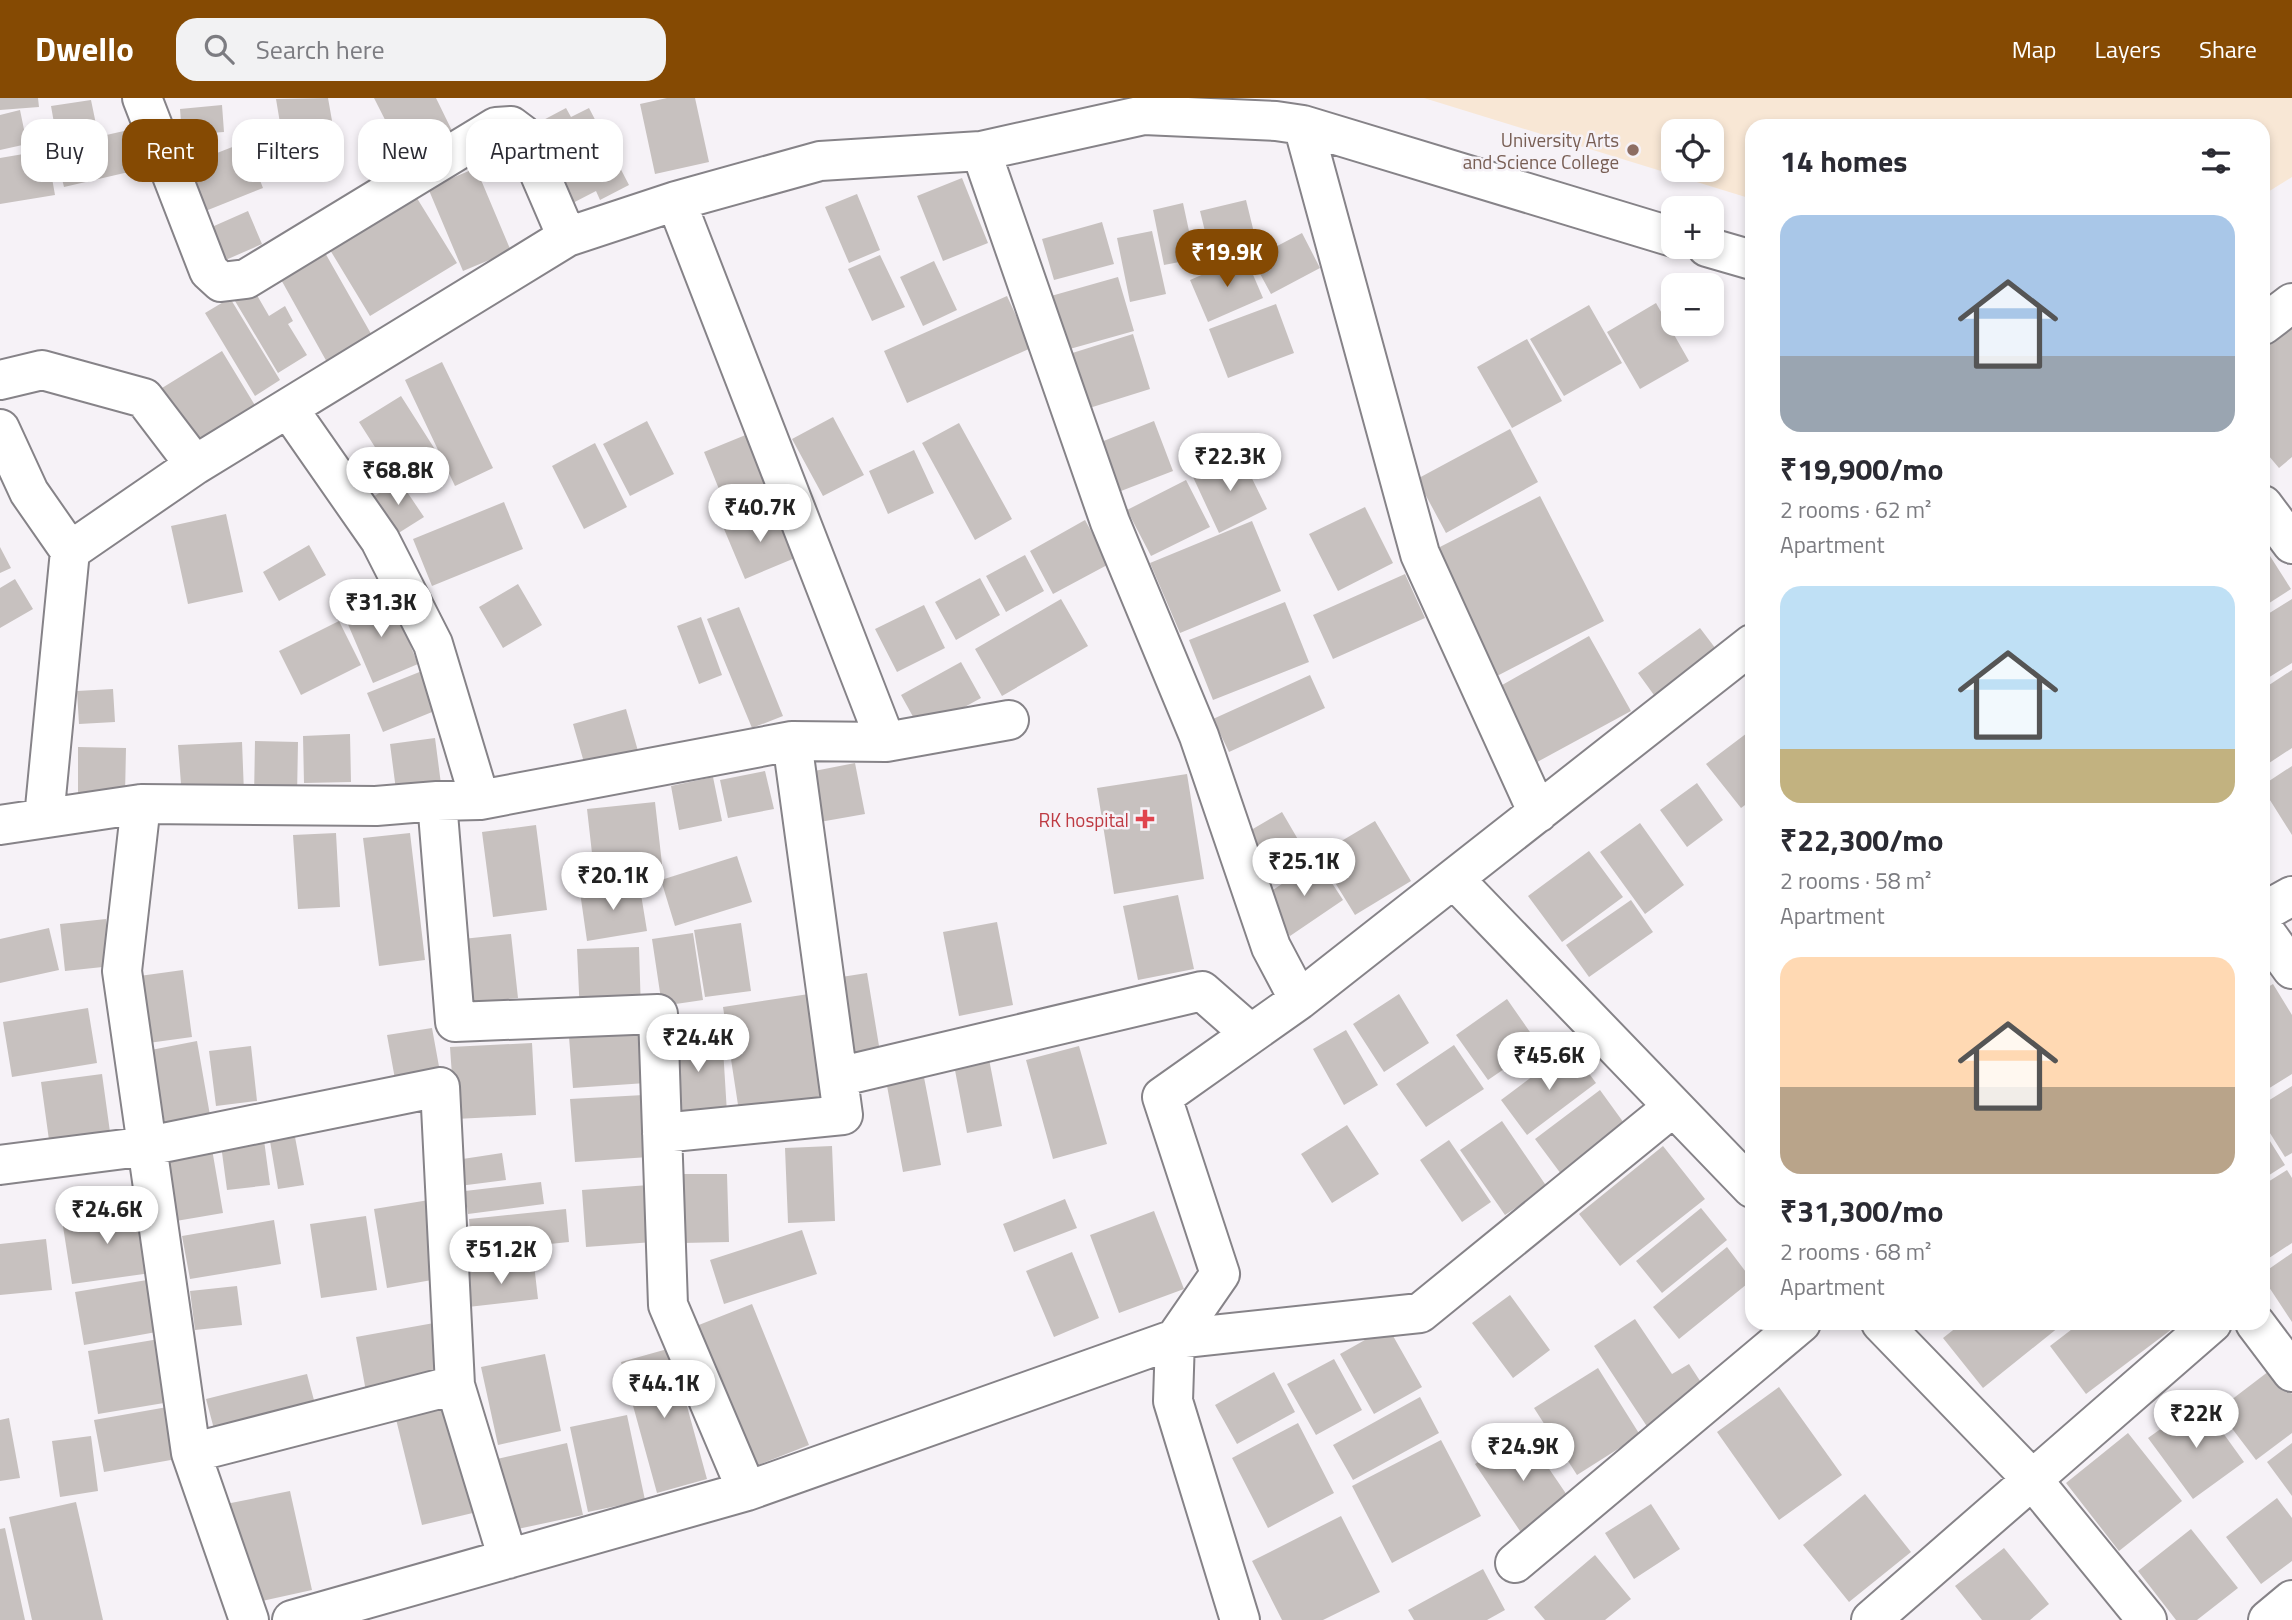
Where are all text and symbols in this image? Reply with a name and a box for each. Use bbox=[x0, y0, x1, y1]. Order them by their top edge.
search box bbox=[176, 18, 666, 81]
text: Dwello bbox=[35, 24, 134, 74]
icon: search bbox=[200, 30, 238, 68]
text: Search here bbox=[256, 30, 385, 69]
text: Map bbox=[2012, 31, 2057, 67]
text: Layers bbox=[2095, 31, 2161, 67]
text: Share bbox=[2199, 31, 2257, 67]
chip: Buy bbox=[21, 119, 108, 182]
chip: Rent bbox=[122, 119, 218, 182]
chip: Filters bbox=[232, 119, 344, 182]
chip: New bbox=[358, 119, 452, 182]
chip: Apartment bbox=[466, 119, 623, 182]
map controls bbox=[1661, 119, 1724, 336]
button: locate bbox=[1661, 119, 1724, 182]
place label: University Arts and Science College bbox=[1463, 125, 1619, 176]
text: 14 homes bbox=[1780, 138, 1907, 184]
marker: University Arts and Science College bbox=[1625, 142, 1641, 158]
icon: filters bbox=[2197, 142, 2235, 180]
button: + bbox=[1661, 196, 1724, 259]
pin: ₹19.9K bbox=[1170, 230, 1284, 289]
text: ₹19.9K bbox=[1191, 234, 1263, 269]
icon: home bbox=[1945, 261, 2071, 387]
button: − bbox=[1661, 273, 1724, 336]
pin: ₹22.3K bbox=[1173, 434, 1287, 493]
text: ₹22.3K bbox=[1194, 438, 1266, 473]
text: ₹19,900/mo bbox=[1780, 446, 1944, 492]
pin: ₹68.8K bbox=[341, 448, 455, 507]
text: ₹68.8K bbox=[362, 452, 434, 487]
pin: ₹40.7K bbox=[703, 484, 817, 544]
text: ₹40.7K bbox=[724, 489, 796, 524]
text: 2 rooms · 62 m² bbox=[1780, 492, 1931, 527]
text: Apartment bbox=[1780, 527, 1885, 562]
pin: ₹31.3K bbox=[324, 580, 438, 639]
text: ₹31.3K bbox=[345, 584, 417, 619]
icon: home bbox=[1945, 632, 2071, 758]
place label: RK hospital bbox=[1038, 805, 1129, 834]
marker: RK hospital bbox=[1135, 809, 1155, 829]
text: ₹22,300/mo bbox=[1780, 817, 1944, 863]
pin: ₹25.1K bbox=[1247, 838, 1361, 898]
text: ₹25.1K bbox=[1268, 843, 1340, 878]
pin: ₹20.1K bbox=[556, 852, 670, 912]
text: ₹20.1K bbox=[577, 857, 649, 892]
text: 2 rooms · 58 m² bbox=[1780, 863, 1931, 898]
text: Apartment bbox=[1780, 898, 1885, 933]
icon: home bbox=[1945, 1003, 2071, 1129]
pin: ₹24.4K bbox=[641, 1014, 755, 1074]
text: ₹24.4K bbox=[662, 1019, 734, 1054]
pin: ₹45.6K bbox=[1492, 1032, 1606, 1092]
text: ₹45.6K bbox=[1513, 1037, 1585, 1072]
pin: ₹24.6K bbox=[50, 1186, 164, 1246]
text: ₹31,300/mo bbox=[1780, 1188, 1944, 1234]
text: ₹24.6K bbox=[71, 1191, 143, 1226]
pin: ₹51.2K bbox=[444, 1226, 558, 1286]
text: ₹51.2K bbox=[465, 1231, 537, 1266]
text: 2 rooms · 68 m² bbox=[1780, 1234, 1931, 1269]
text: Apartment bbox=[1780, 1269, 1885, 1304]
pin: ₹44.1K bbox=[607, 1360, 721, 1420]
text: ₹44.1K bbox=[628, 1365, 700, 1400]
pin: ₹22K bbox=[2155, 1390, 2237, 1450]
text: ₹22K bbox=[2170, 1395, 2222, 1430]
pin: ₹24.9K bbox=[1466, 1424, 1580, 1483]
text: ₹24.9K bbox=[1487, 1428, 1559, 1463]

